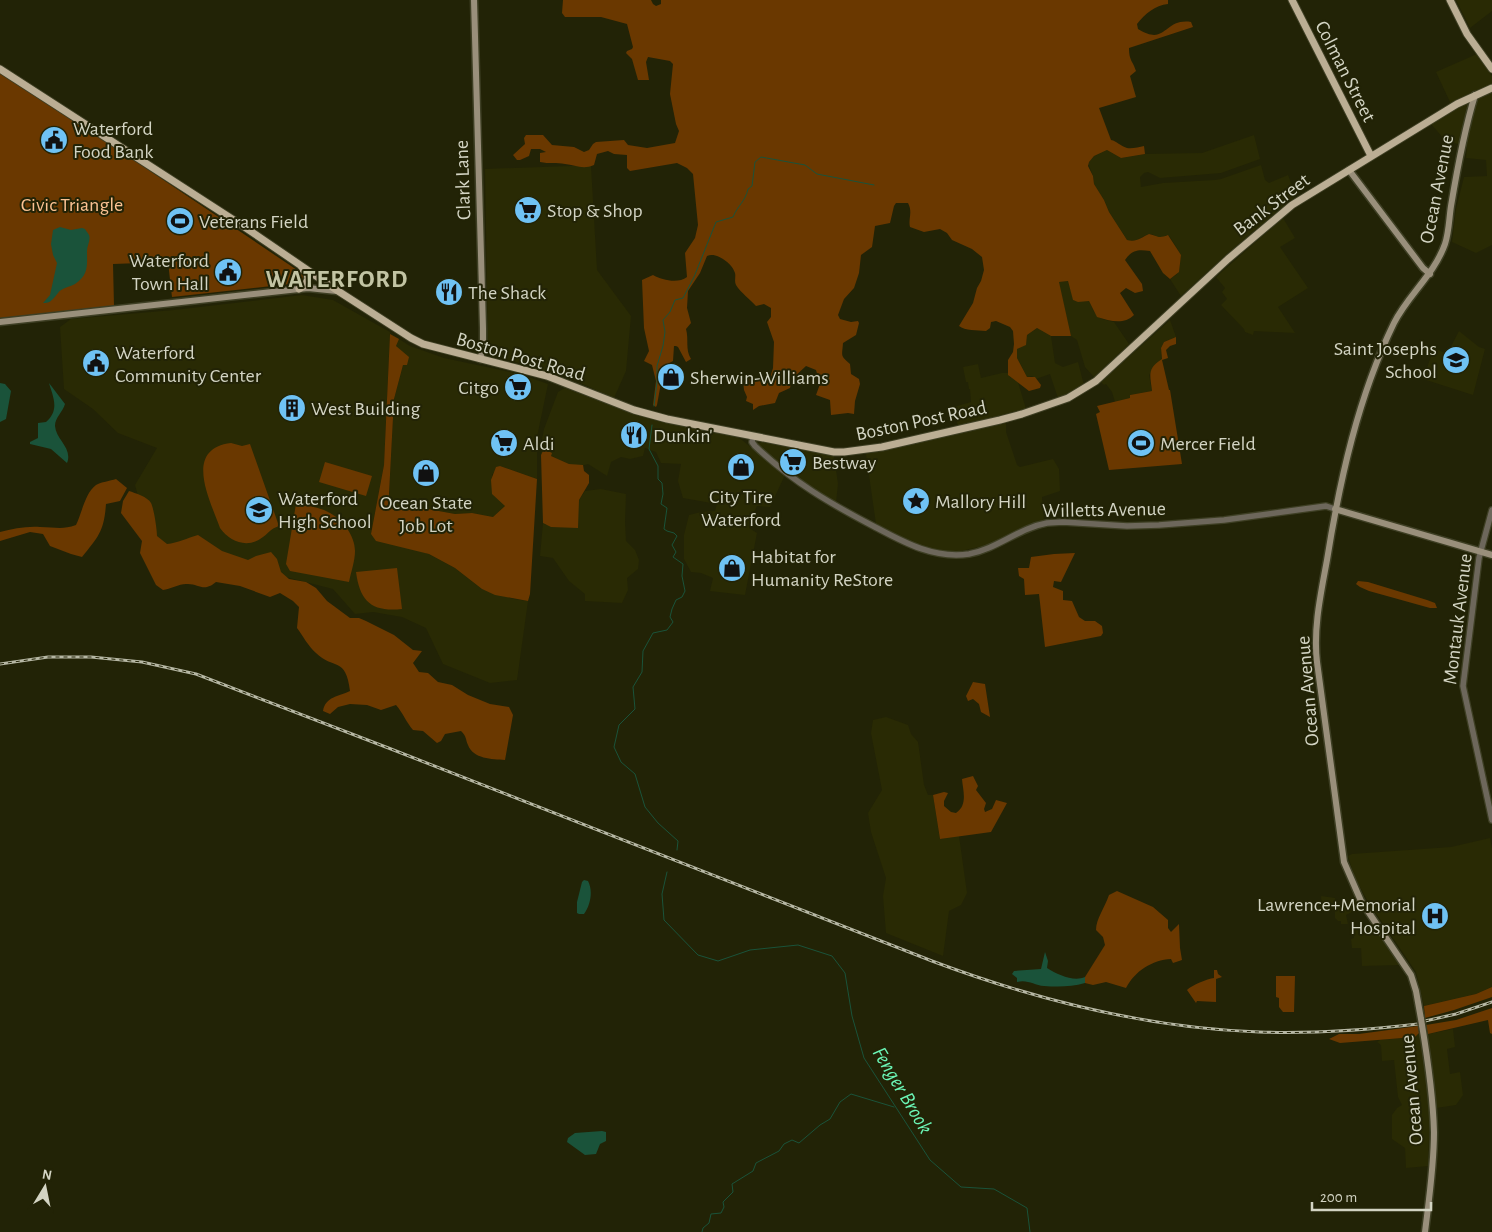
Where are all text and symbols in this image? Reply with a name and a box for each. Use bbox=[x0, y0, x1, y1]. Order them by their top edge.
street label: Colman Street bbox=[1311, 18, 1379, 126]
place label: Waterford Food Bank bbox=[73, 119, 153, 162]
public building icon: Waterford Food Bank bbox=[39, 125, 69, 155]
street label: Ocean Avenue bbox=[1417, 133, 1457, 245]
street label: Clark Lane bbox=[452, 140, 474, 220]
street label: Bank Street bbox=[1230, 169, 1314, 240]
park label: Civic Triangle bbox=[21, 195, 123, 215]
supermarket icon: Stop & Shop bbox=[513, 195, 543, 225]
place label: Stop & Shop bbox=[547, 201, 643, 221]
sports icon: Veterans Field bbox=[165, 206, 195, 236]
place label: Veterans Field bbox=[199, 212, 308, 232]
place label: Waterford Town Hall bbox=[129, 251, 209, 294]
public building icon: Waterford Town Hall bbox=[213, 257, 243, 287]
district label: WATERFORD bbox=[266, 267, 408, 292]
restaurant icon: The Shack bbox=[434, 277, 464, 307]
place label: The Shack bbox=[468, 283, 546, 303]
street label: Boston Post Road bbox=[454, 329, 588, 385]
place label: Saint Josephs School bbox=[1334, 339, 1437, 382]
place label: Waterford Community Center bbox=[115, 343, 262, 386]
school or university icon: Saint Josephs School bbox=[1441, 345, 1471, 375]
public building icon: Waterford Community Center bbox=[81, 348, 111, 378]
shop icon: Sherwin-Williams bbox=[656, 362, 686, 392]
place label: Sherwin-Williams bbox=[690, 368, 829, 388]
supermarket icon: Citgo bbox=[503, 372, 533, 402]
place label: Citgo bbox=[458, 378, 499, 398]
building icon: West Building bbox=[277, 393, 307, 423]
street label: Boston Post Road bbox=[854, 397, 989, 445]
place label: West Building bbox=[311, 399, 421, 419]
restaurant icon: Dunkin' bbox=[619, 420, 649, 450]
place label: Dunkin' bbox=[653, 426, 713, 446]
supermarket icon: Aldi bbox=[489, 428, 519, 458]
sports icon: Mercer Field bbox=[1126, 428, 1156, 458]
place label: Aldi bbox=[523, 434, 555, 454]
place label: Mercer Field bbox=[1160, 434, 1256, 454]
supermarket icon: Bestway bbox=[778, 447, 808, 477]
shop icon: City Tire Waterford bbox=[726, 452, 756, 482]
place label: Bestway bbox=[812, 453, 877, 473]
shop icon: Ocean State Job Lot bbox=[411, 458, 441, 488]
place icon: Mallory Hill bbox=[901, 486, 931, 516]
place label: City Tire Waterford bbox=[701, 487, 781, 530]
place label: Waterford High School bbox=[278, 489, 372, 532]
place label: Mallory Hill bbox=[935, 492, 1026, 512]
place label: Ocean State Job Lot bbox=[380, 493, 472, 536]
school or university icon: Waterford High School bbox=[244, 495, 274, 525]
street label: Willetts Avenue bbox=[1042, 499, 1166, 521]
place label: Habitat for Humanity ReStore bbox=[751, 547, 893, 590]
street label: Montauk Avenue bbox=[1440, 552, 1476, 686]
shop icon: Habitat for Humanity ReStore bbox=[717, 553, 747, 583]
street label: Ocean Avenue bbox=[1293, 635, 1323, 747]
place label: Lawrence+Memorial Hospital bbox=[1257, 895, 1416, 938]
hospital icon: Lawrence+Memorial Hospital bbox=[1420, 901, 1450, 931]
street label: Ocean Avenue bbox=[1397, 1034, 1427, 1146]
water label: Fenger Brook bbox=[869, 1043, 937, 1138]
north arrow bbox=[20, 1162, 70, 1212]
text: N bbox=[41, 1167, 53, 1183]
scale bar bbox=[1312, 1180, 1431, 1212]
text: 200 m bbox=[1320, 1190, 1357, 1205]

